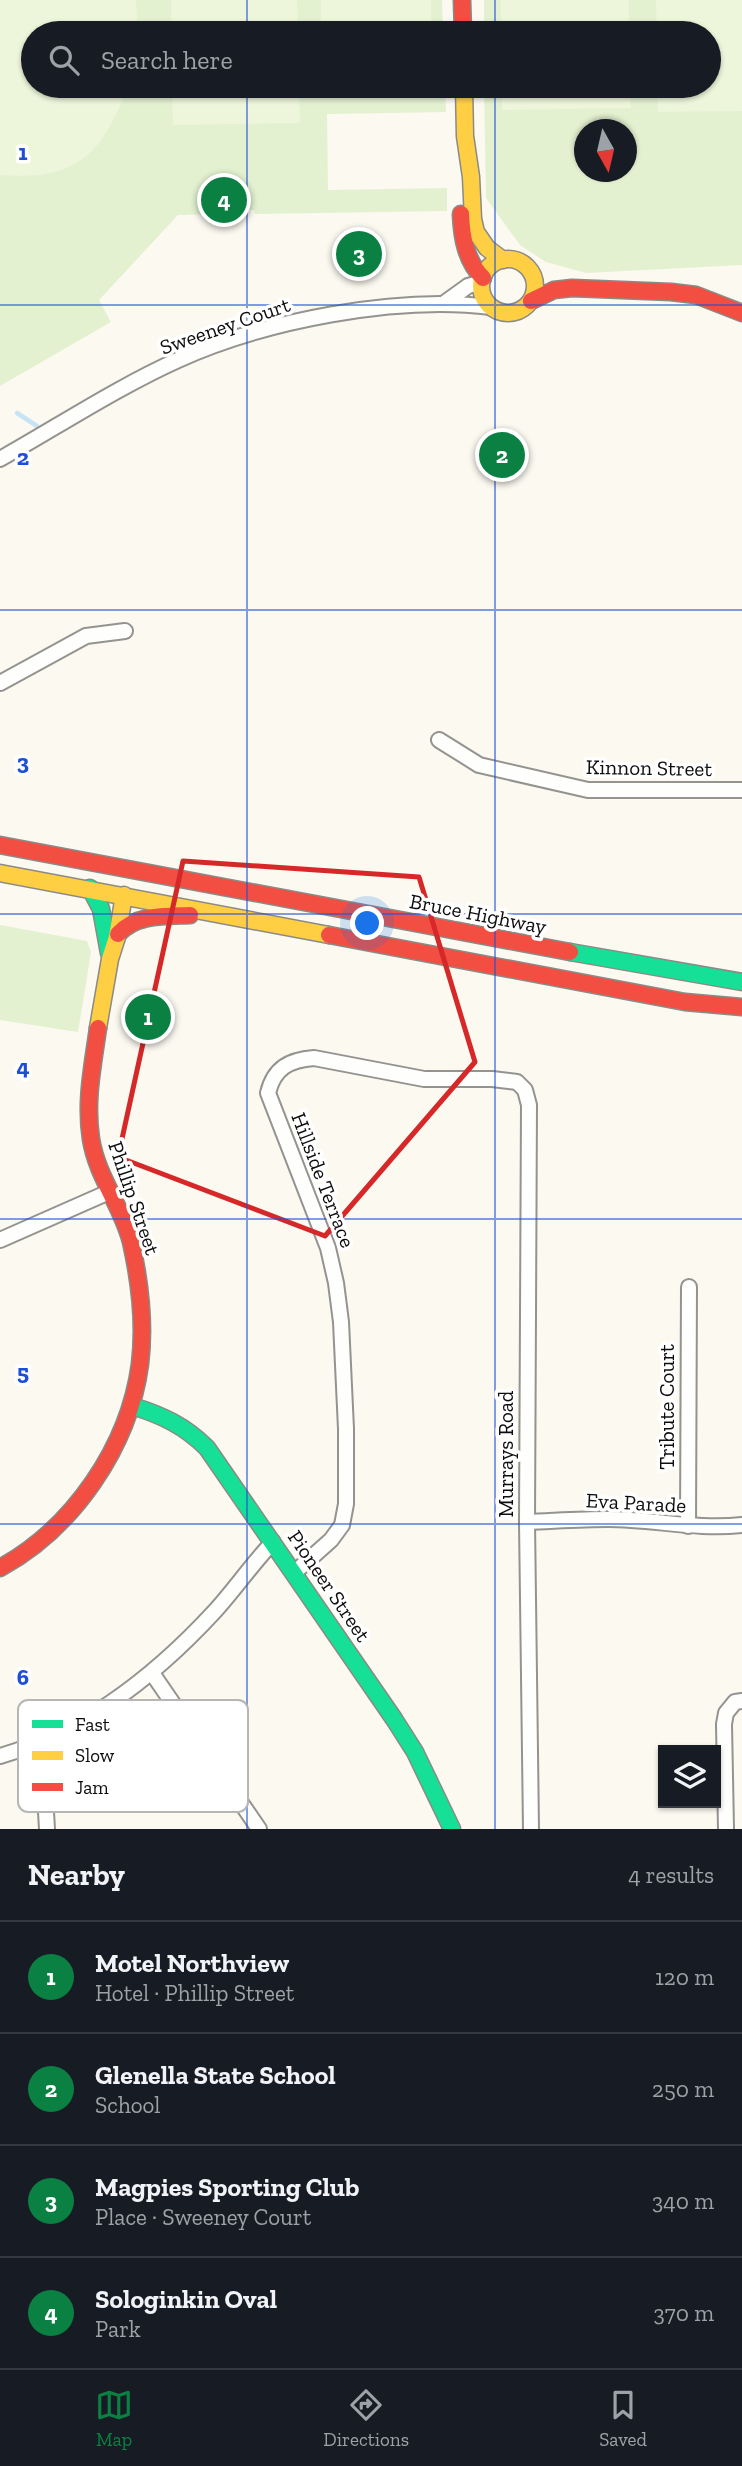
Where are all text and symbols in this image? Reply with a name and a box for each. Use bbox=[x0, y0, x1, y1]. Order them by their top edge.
search box bbox=[21, 21, 721, 98]
icon: search bbox=[45, 41, 83, 79]
text: Search here bbox=[101, 44, 233, 76]
north arrow bbox=[574, 119, 637, 182]
text: 1 bbox=[18, 138, 28, 166]
pin: 4 bbox=[201, 174, 247, 226]
pin: 3 bbox=[336, 228, 382, 280]
street label: Sweeney Court bbox=[157, 292, 293, 359]
pin: 2 bbox=[479, 429, 525, 481]
text: 2 bbox=[17, 443, 29, 471]
text: 3 bbox=[17, 748, 29, 776]
street label: Kinnon Street bbox=[586, 754, 713, 781]
street label: Bruce Highway bbox=[408, 888, 549, 939]
your location bbox=[350, 906, 384, 940]
pin: 1 bbox=[125, 991, 171, 1043]
text: 4 bbox=[16, 1053, 30, 1081]
street label: Hillside Terrace bbox=[286, 1109, 361, 1251]
street label: Phillip Street bbox=[103, 1138, 166, 1258]
street label: Tribute Court bbox=[654, 1344, 679, 1470]
text: 5 bbox=[17, 1358, 29, 1386]
street label: Murrays Road bbox=[493, 1390, 518, 1517]
street label: Eva Parade bbox=[585, 1487, 687, 1518]
street label: Pioneer Street bbox=[283, 1525, 376, 1646]
text: 6 bbox=[17, 1663, 29, 1691]
legend bbox=[18, 1700, 248, 1812]
text: Fast bbox=[75, 1713, 110, 1736]
text: Slow bbox=[75, 1744, 115, 1767]
map controls bbox=[658, 1745, 721, 1808]
button: layers bbox=[658, 1745, 721, 1808]
text: Jam bbox=[75, 1776, 109, 1799]
text: Nearby bbox=[28, 1857, 125, 1893]
text: 4 results bbox=[628, 1861, 714, 1889]
text: Motel Northview bbox=[95, 1947, 289, 1979]
text: 1 bbox=[46, 1963, 56, 1991]
text: 120 m bbox=[655, 1963, 714, 1991]
text: Hotel · Phillip Street bbox=[95, 1979, 294, 2007]
text: Glenella State School bbox=[95, 2059, 336, 2091]
text: 2 bbox=[45, 2075, 57, 2103]
text: 250 m bbox=[652, 2075, 714, 2103]
text: School bbox=[95, 2091, 160, 2119]
text: Magpies Sporting Club bbox=[95, 2171, 359, 2203]
text: 3 bbox=[45, 2187, 57, 2215]
text: 340 m bbox=[652, 2187, 714, 2215]
text: Place · Sweeney Court bbox=[95, 2203, 311, 2231]
text: Sologinkin Oval bbox=[95, 2283, 277, 2315]
text: 4 bbox=[44, 2299, 58, 2327]
text: 370 m bbox=[654, 2299, 714, 2327]
text: Park bbox=[95, 2315, 141, 2343]
tab: Map bbox=[95, 2386, 133, 2451]
tab: Directions bbox=[323, 2386, 409, 2451]
tab: Saved bbox=[599, 2386, 647, 2451]

